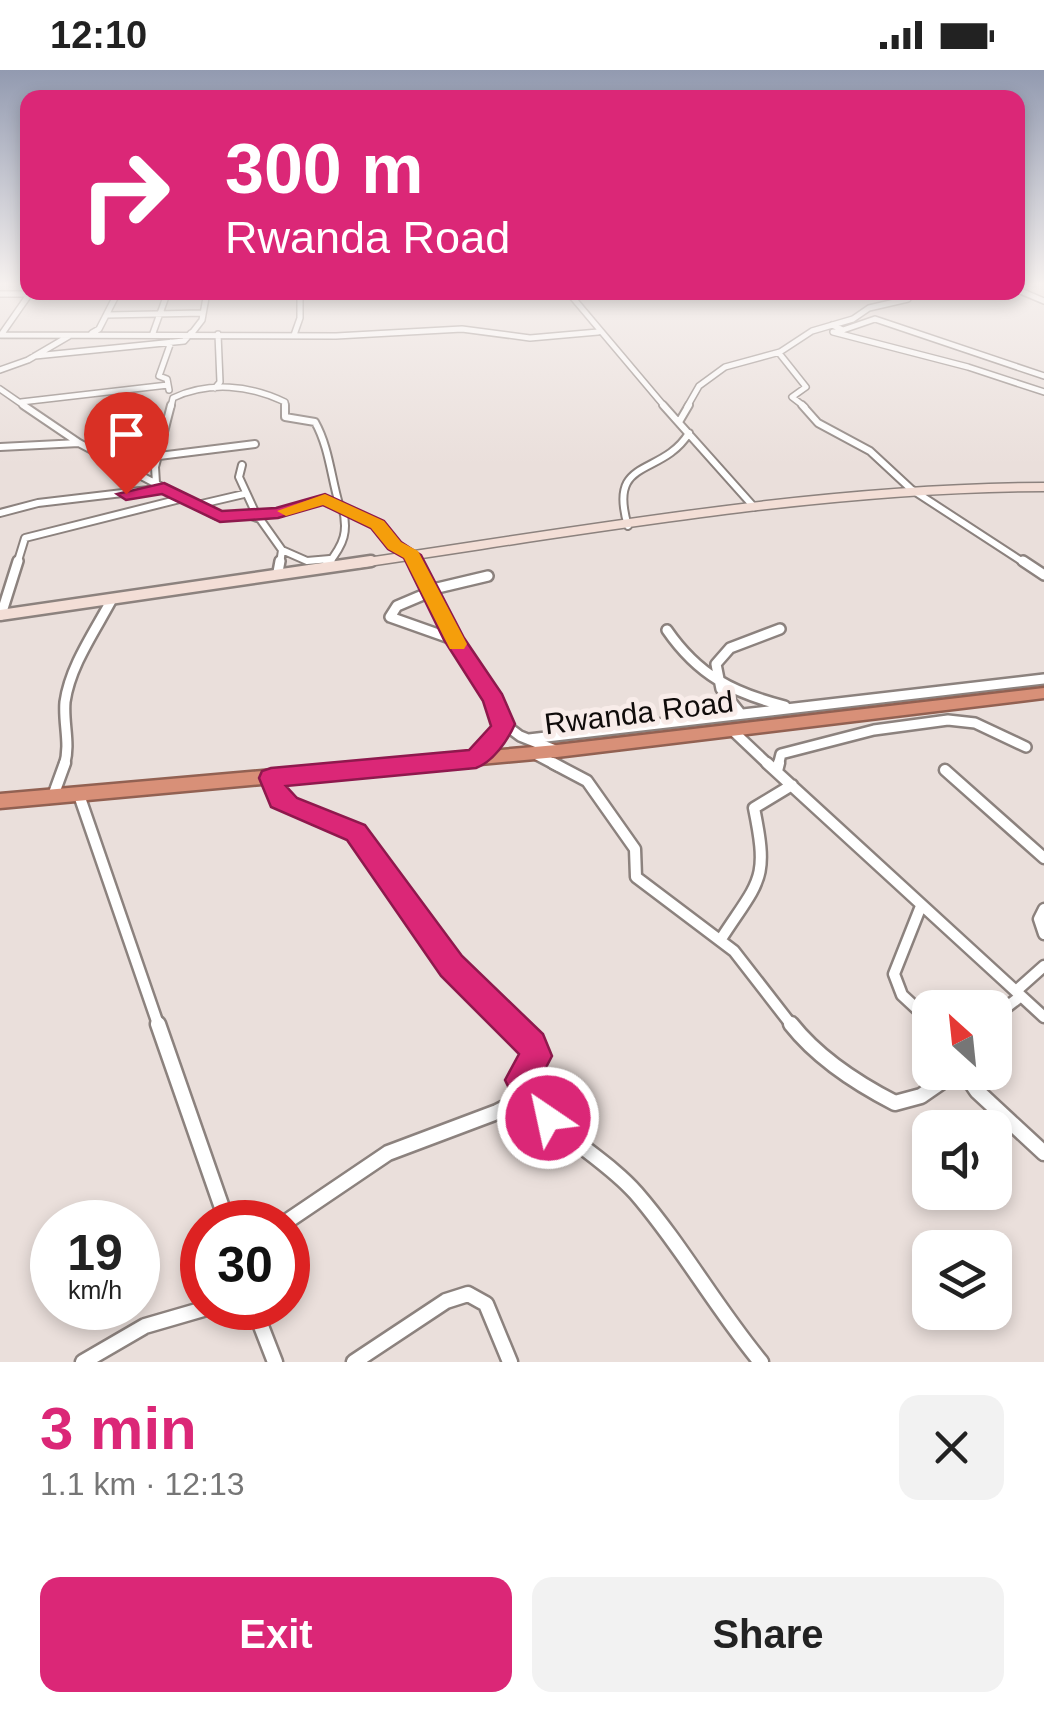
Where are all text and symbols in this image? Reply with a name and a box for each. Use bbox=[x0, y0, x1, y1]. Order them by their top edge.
text: 12:10 bbox=[50, 14, 147, 56]
icon: right bbox=[60, 130, 190, 260]
text: 300 m bbox=[225, 130, 423, 208]
text: Rwanda Road bbox=[225, 212, 510, 263]
pin bbox=[84, 392, 169, 495]
icon: arrive bbox=[99, 407, 154, 462]
street label: Rwanda Road bbox=[543, 685, 735, 740]
north arrow bbox=[912, 990, 1012, 1090]
map controls bbox=[912, 990, 1012, 1330]
position arrow bbox=[496, 1066, 600, 1170]
button: sound bbox=[912, 1110, 1012, 1210]
speed limit sign: 30 bbox=[180, 1200, 310, 1330]
text: 19 bbox=[67, 1225, 123, 1281]
button: layers bbox=[912, 1230, 1012, 1330]
text: km/h bbox=[68, 1276, 122, 1304]
text: 3 min bbox=[40, 1395, 197, 1462]
button: close bbox=[899, 1395, 1004, 1500]
text: 1.1 km · 12:13 bbox=[40, 1466, 245, 1502]
button: Exit bbox=[40, 1577, 512, 1692]
button: Share bbox=[532, 1577, 1004, 1692]

